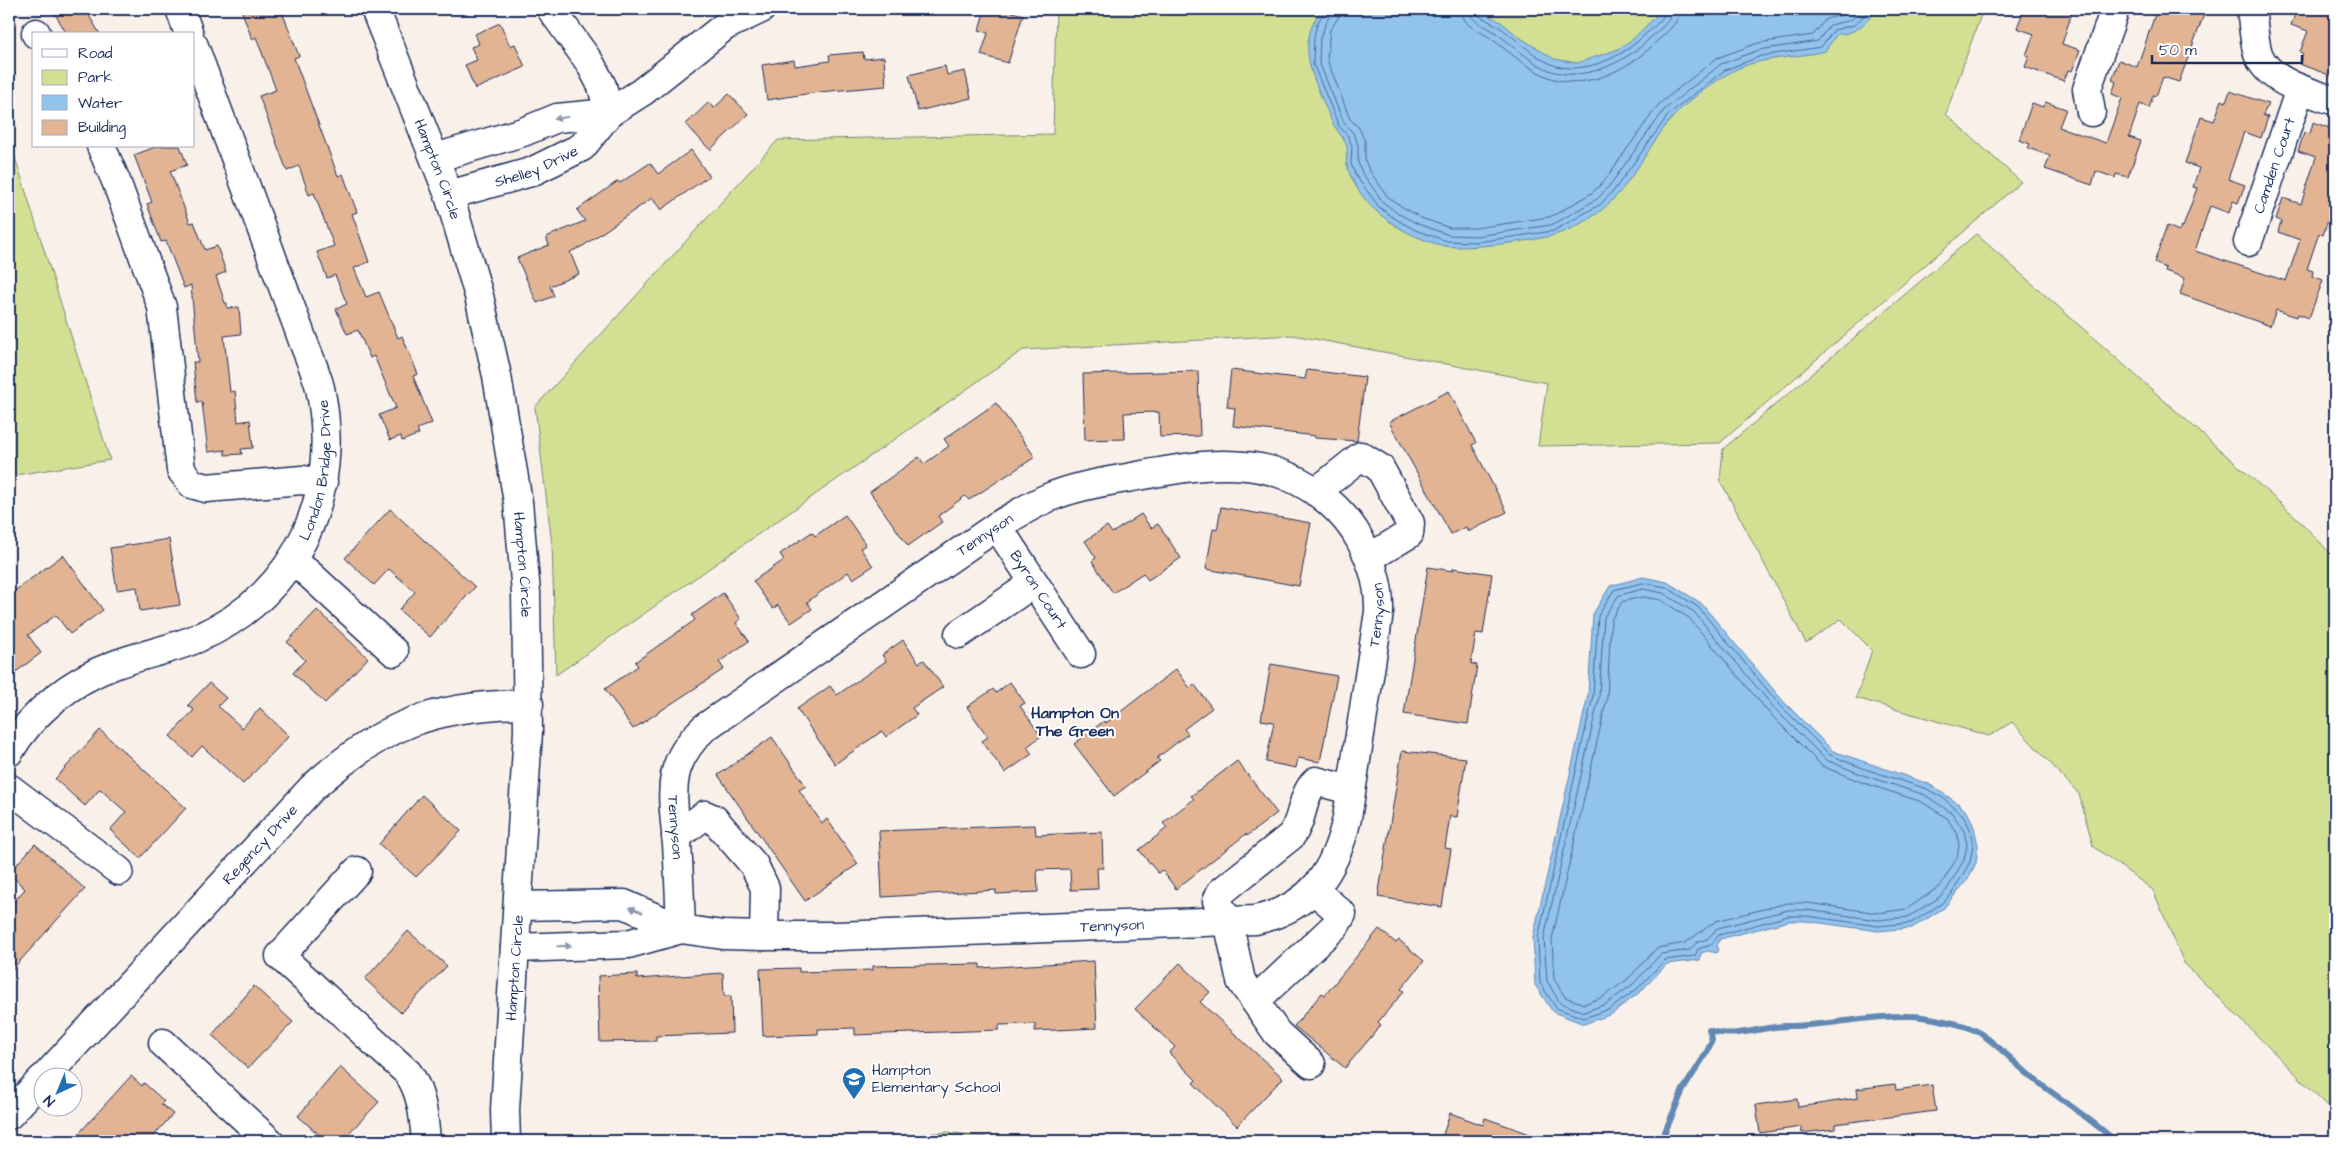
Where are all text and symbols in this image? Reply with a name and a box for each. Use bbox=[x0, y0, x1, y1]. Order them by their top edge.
legend bbox=[32, 32, 195, 148]
scale bar bbox=[2152, 32, 2302, 64]
text: 50 m bbox=[2159, 40, 2197, 61]
text: Road bbox=[78, 43, 113, 64]
text: Park bbox=[78, 67, 113, 88]
text: Water bbox=[78, 93, 122, 114]
street label: Camden Court bbox=[2248, 114, 2300, 216]
one-way arrow bbox=[552, 115, 568, 123]
street label: Hampton Circle bbox=[409, 116, 466, 222]
text: Building bbox=[78, 117, 126, 139]
street label: Shelley Drive bbox=[492, 140, 581, 192]
street label: London Bridge Drive bbox=[294, 399, 337, 544]
street label: Tennyson bbox=[953, 508, 1018, 562]
street label: Hampton Circle bbox=[508, 511, 537, 618]
street label: Byron Court bbox=[1005, 546, 1072, 633]
street label: Tennyson bbox=[1363, 581, 1391, 648]
district label: Hampton On The Green bbox=[1031, 702, 1119, 742]
street label: Tennyson bbox=[663, 795, 688, 860]
street label: Regency Drive bbox=[217, 800, 302, 889]
one-way arrow bbox=[629, 905, 643, 913]
street label: Hampton Circle bbox=[501, 914, 529, 1022]
street label: Tennyson bbox=[1080, 914, 1145, 937]
one-way arrow bbox=[556, 942, 572, 950]
place label: Hampton Elementary School bbox=[872, 1060, 1001, 1099]
school or university icon: Hampton Elementary School bbox=[841, 1066, 867, 1100]
north arrow bbox=[32, 1068, 82, 1118]
text: N bbox=[39, 1090, 60, 1111]

